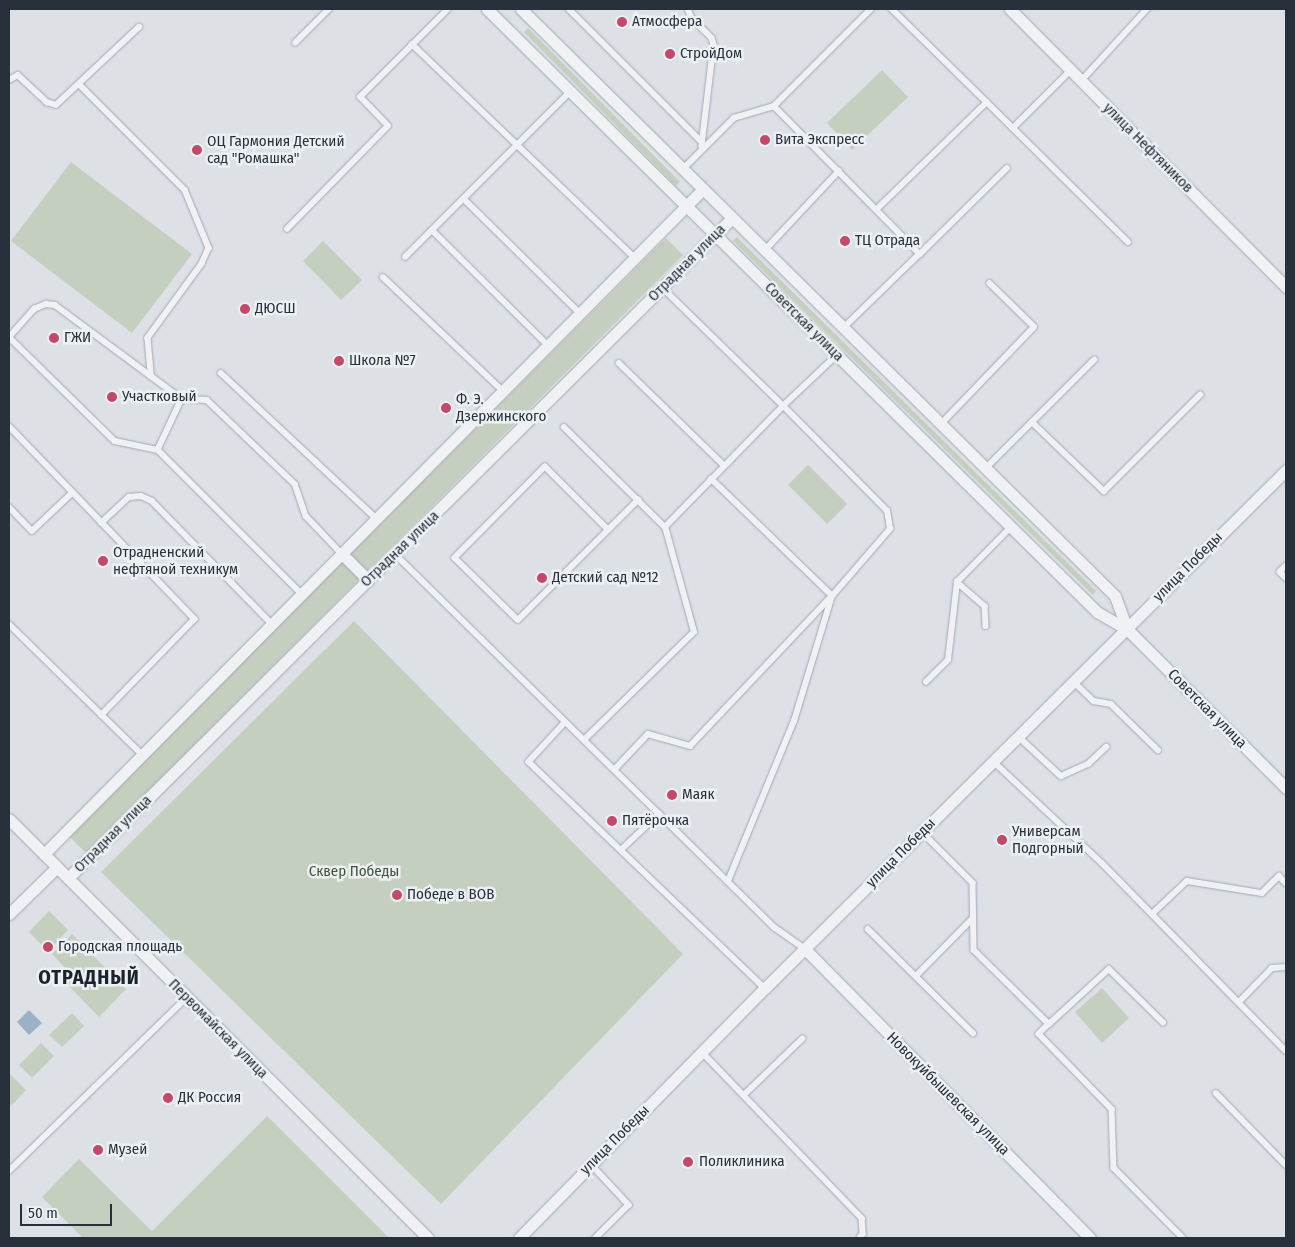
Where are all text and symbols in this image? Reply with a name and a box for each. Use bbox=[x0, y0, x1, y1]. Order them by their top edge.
place label: Атмосфера bbox=[632, 13, 702, 31]
marker: Атмосфера bbox=[616, 16, 628, 28]
place label: СтройДом bbox=[680, 45, 742, 63]
marker: СтройДом bbox=[664, 48, 676, 60]
street label: улица Нефтяников bbox=[1099, 99, 1197, 197]
place label: Вита Экспресс bbox=[775, 131, 864, 149]
place label: ОЦ Гармония Детский сад "Ромашка" bbox=[207, 132, 344, 167]
marker: Вита Экспресс bbox=[759, 134, 771, 146]
marker: ОЦ Гармония Детский сад "Ромашка" bbox=[191, 144, 203, 156]
street label: Отрадная улица bbox=[645, 221, 729, 305]
place label: ТЦ Отрада bbox=[855, 232, 920, 250]
marker: ТЦ Отрада bbox=[839, 235, 851, 247]
street label: Советская улица bbox=[761, 279, 847, 365]
place label: ДЮСШ bbox=[255, 300, 296, 318]
marker: ДЮСШ bbox=[239, 303, 251, 315]
place label: ГЖИ bbox=[64, 329, 91, 347]
marker: ГЖИ bbox=[48, 332, 60, 344]
place label: Школа №7 bbox=[349, 352, 416, 370]
marker: Школа №7 bbox=[333, 355, 345, 367]
place label: Участковый bbox=[122, 388, 197, 406]
place label: Ф. Э. Дзержинского bbox=[456, 390, 546, 425]
marker: Участковый bbox=[106, 391, 118, 403]
marker: Ф. Э. Дзержинского bbox=[440, 402, 452, 414]
street label: Отрадная улица bbox=[357, 507, 443, 591]
street label: улица Победы bbox=[1150, 529, 1226, 605]
place label: Отрадненский нефтяной техникум bbox=[113, 543, 238, 578]
marker: Отрадненский нефтяной техникум bbox=[97, 555, 109, 567]
place label: Детский сад №12 bbox=[552, 569, 658, 587]
marker: Детский сад №12 bbox=[536, 572, 548, 584]
street label: Советская улица bbox=[1164, 666, 1250, 752]
place label: Маяк bbox=[682, 786, 714, 804]
marker: Маяк bbox=[666, 789, 678, 801]
street label: Отрадная улица bbox=[71, 792, 155, 876]
place label: Пятёрочка bbox=[622, 812, 689, 830]
marker: Пятёрочка bbox=[606, 815, 618, 827]
street label: улица Победы bbox=[863, 815, 939, 891]
place label: Универсам Подгорный bbox=[1012, 822, 1084, 857]
marker: Универсам Подгорный bbox=[996, 834, 1008, 846]
park label: Сквер Победы bbox=[309, 863, 399, 881]
place label: Победе в ВОВ bbox=[407, 886, 494, 904]
marker: Победе в ВОВ bbox=[391, 889, 403, 901]
place label: Городская площадь bbox=[58, 938, 182, 956]
marker: Городская площадь bbox=[42, 941, 54, 953]
district label: ОТРАДНЫЙ bbox=[37, 965, 141, 989]
street label: Первомайская улица bbox=[164, 975, 272, 1083]
street label: Новокуйбышевская улица bbox=[883, 1029, 1013, 1159]
place label: ДК Россия bbox=[178, 1089, 241, 1107]
marker: ДК Россия bbox=[162, 1092, 174, 1104]
street label: улица Победы bbox=[577, 1102, 653, 1178]
place label: Музей bbox=[108, 1141, 147, 1159]
marker: Музей bbox=[92, 1144, 104, 1156]
place label: Поликлиника bbox=[699, 1153, 785, 1171]
marker: Поликлиника bbox=[681, 1155, 695, 1169]
scale bar bbox=[22, 1194, 115, 1226]
text: 50 m bbox=[28, 1204, 58, 1222]

